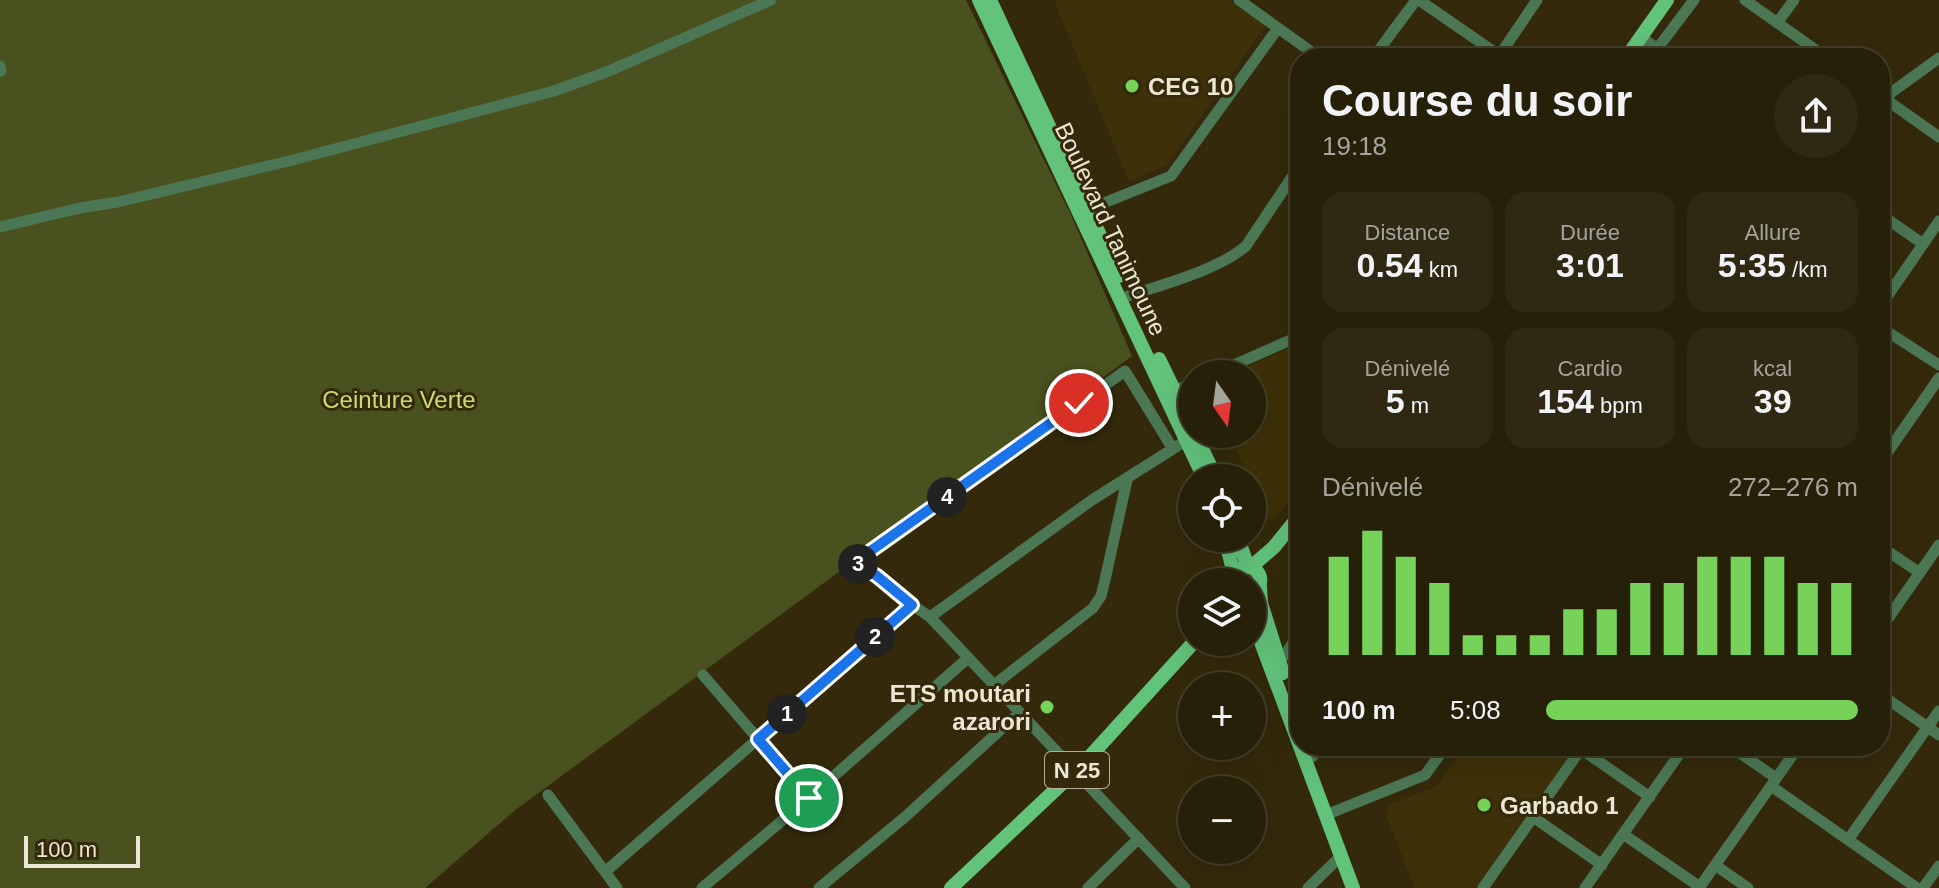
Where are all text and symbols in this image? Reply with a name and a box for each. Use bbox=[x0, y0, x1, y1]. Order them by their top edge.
place label: CEG 10 bbox=[1148, 73, 1233, 100]
button: share bbox=[1774, 74, 1858, 158]
text: Course du soir bbox=[1322, 76, 1633, 125]
marker: CEG 10 bbox=[1123, 77, 1141, 95]
street label: Boulevard Tanimoune bbox=[1050, 118, 1172, 340]
text: 19:18 bbox=[1322, 131, 1387, 161]
text: Distance bbox=[1365, 220, 1450, 245]
text: Durée bbox=[1560, 220, 1620, 245]
text: Allure bbox=[1745, 220, 1801, 245]
text: 0.54 bbox=[1357, 246, 1423, 284]
text: 3:01 bbox=[1556, 246, 1624, 284]
text: 5:35 bbox=[1718, 246, 1786, 284]
text: km bbox=[1423, 257, 1458, 282]
text: /km bbox=[1786, 257, 1827, 282]
text: Dénivelé bbox=[1365, 356, 1450, 381]
text: Cardio bbox=[1558, 356, 1622, 381]
text: kcal bbox=[1753, 356, 1792, 381]
north arrow bbox=[1178, 360, 1266, 448]
map controls bbox=[1178, 360, 1266, 864]
pin bbox=[1045, 369, 1113, 437]
icon: check bbox=[1057, 381, 1101, 425]
text: 5 bbox=[1386, 382, 1405, 420]
text: 154 bbox=[1537, 382, 1594, 420]
text: 39 bbox=[1754, 382, 1792, 420]
park label: Ceinture Verte bbox=[322, 386, 476, 413]
text: m bbox=[1405, 393, 1429, 418]
text: bpm bbox=[1594, 393, 1643, 418]
button: locate bbox=[1178, 464, 1266, 552]
text: Dénivelé bbox=[1322, 472, 1423, 502]
text: 272–276 m bbox=[1728, 472, 1858, 502]
pin: 4 bbox=[927, 477, 967, 517]
text: 4 bbox=[941, 484, 953, 509]
pin: 3 bbox=[838, 544, 878, 584]
text: 3 bbox=[852, 551, 864, 576]
button: layers bbox=[1178, 568, 1266, 656]
pin: 2 bbox=[855, 617, 895, 657]
text: 2 bbox=[869, 624, 881, 649]
button: + bbox=[1178, 672, 1266, 760]
place label: ETS moutari azarori bbox=[890, 680, 1031, 735]
pin: 1 bbox=[767, 694, 807, 734]
text: 100 m bbox=[1322, 695, 1396, 725]
text: 5:08 bbox=[1450, 695, 1501, 725]
marker: ETS moutari azarori bbox=[1038, 698, 1056, 716]
text: 1 bbox=[781, 701, 793, 726]
road number: N 25 bbox=[1045, 752, 1109, 788]
pin bbox=[775, 764, 843, 832]
icon: arrive bbox=[787, 776, 831, 820]
button: − bbox=[1178, 776, 1266, 864]
place label: Garbado 1 bbox=[1500, 792, 1619, 819]
marker: Garbado 1 bbox=[1475, 796, 1493, 814]
scale bar bbox=[24, 832, 140, 868]
text: 100 m bbox=[36, 837, 97, 862]

